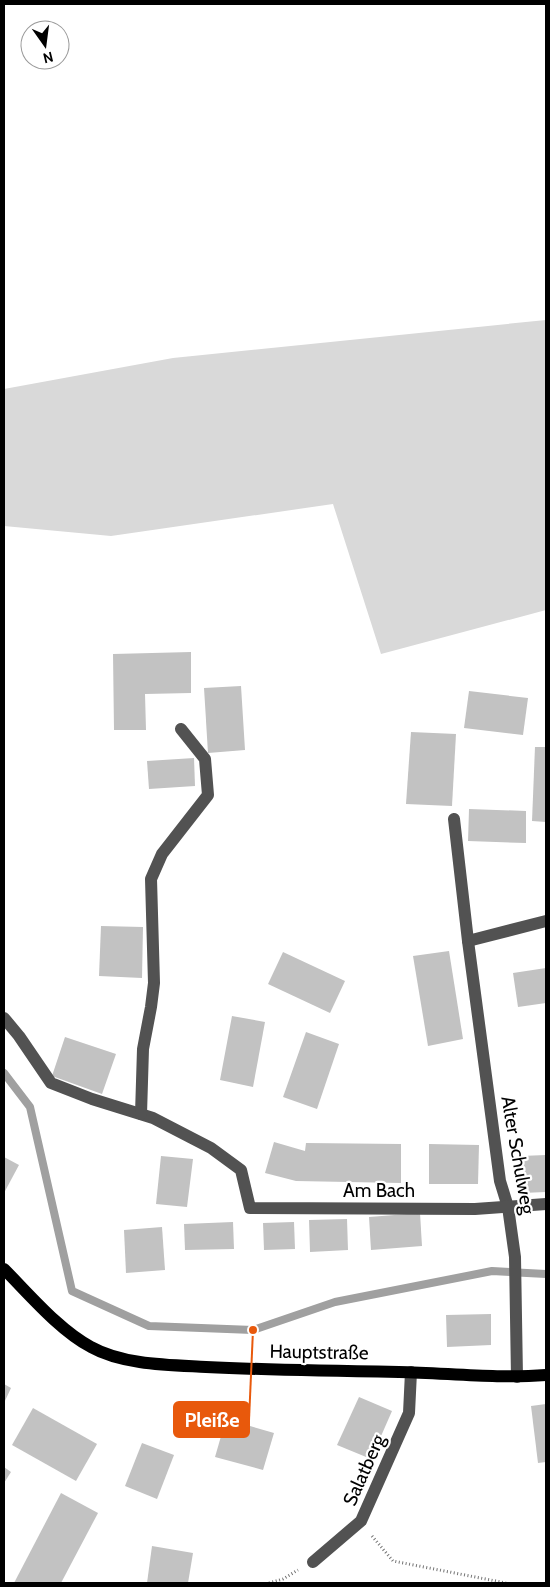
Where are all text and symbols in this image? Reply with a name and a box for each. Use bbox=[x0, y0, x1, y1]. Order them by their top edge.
north arrow bbox=[20, 20, 70, 70]
text: N bbox=[41, 48, 55, 68]
street label: Alter Schulweg bbox=[496, 1094, 540, 1216]
street label: Am Bach bbox=[343, 1179, 415, 1202]
street label: Hauptstraße bbox=[269, 1340, 369, 1364]
callout: Pleiße bbox=[174, 1402, 249, 1437]
text: Pleiße bbox=[185, 1408, 239, 1432]
street label: Salatberg bbox=[338, 1430, 390, 1509]

